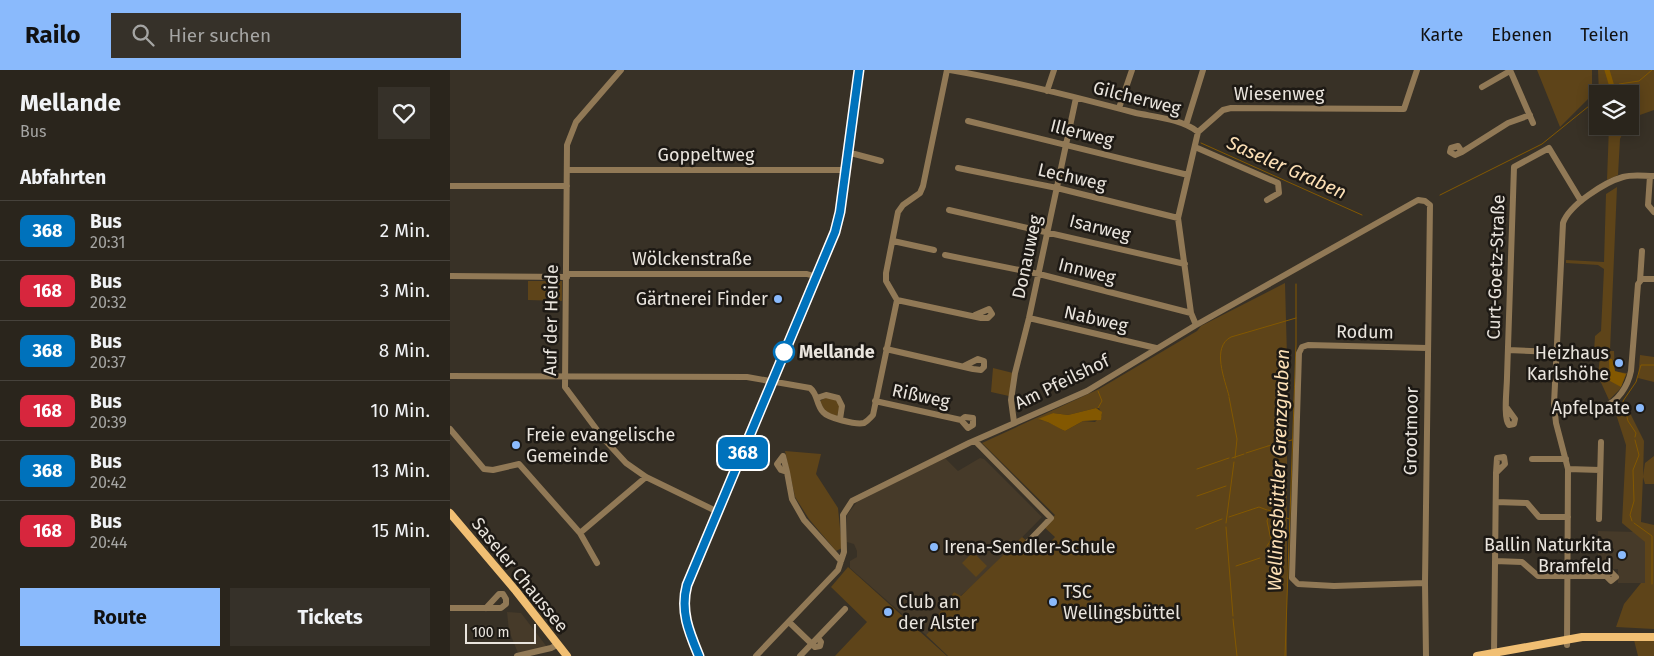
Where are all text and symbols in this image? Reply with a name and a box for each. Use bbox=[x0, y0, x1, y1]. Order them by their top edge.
search box bbox=[111, 13, 461, 58]
text: Railo bbox=[25, 21, 81, 49]
icon: search bbox=[129, 21, 157, 49]
text: Hier suchen bbox=[169, 24, 271, 47]
text: Karte bbox=[1420, 24, 1463, 46]
text: Ebenen bbox=[1491, 24, 1552, 46]
text: Teilen bbox=[1580, 24, 1629, 46]
street label: Gilcherweg bbox=[1091, 76, 1184, 120]
street label: Wiesenweg bbox=[1234, 83, 1325, 105]
map controls bbox=[1589, 85, 1639, 135]
button: layers bbox=[1589, 85, 1639, 135]
button: heart bbox=[378, 87, 430, 139]
text: Mellande bbox=[20, 89, 121, 117]
street label: Illerweg bbox=[1048, 115, 1117, 152]
text: Bus bbox=[20, 122, 47, 141]
water label: Saseler Graben bbox=[1223, 130, 1350, 204]
street label: Goppeltweg bbox=[658, 144, 755, 166]
street label: Lechweg bbox=[1036, 158, 1109, 196]
text: Abfahrten bbox=[20, 166, 106, 189]
street label: Curt-Goetz-Straße bbox=[1482, 194, 1510, 340]
text: Bus bbox=[90, 210, 122, 233]
street label: Isarweg bbox=[1067, 210, 1134, 246]
street label: Donauweg bbox=[1007, 213, 1047, 301]
text: 2 Min. bbox=[380, 219, 430, 242]
text: 368 bbox=[33, 220, 62, 242]
text: 20:31 bbox=[90, 233, 125, 252]
street label: Wölckenstraße bbox=[632, 248, 752, 270]
street label: Innweg bbox=[1056, 253, 1119, 289]
street label: Auf der Heide bbox=[539, 264, 563, 376]
text: Bus bbox=[90, 270, 122, 293]
text: 3 Min. bbox=[380, 279, 430, 302]
text: 168 bbox=[33, 280, 62, 302]
place label: Gärtnerei Finder bbox=[636, 288, 768, 310]
text: 20:32 bbox=[90, 293, 127, 312]
marker: Gärtnerei Finder bbox=[772, 293, 784, 305]
street label: Nabweg bbox=[1062, 301, 1131, 337]
street label: Rodum bbox=[1336, 320, 1394, 344]
text: Bus bbox=[90, 330, 122, 353]
text: 8 Min. bbox=[379, 339, 430, 362]
text: 368 bbox=[33, 340, 62, 362]
marker: Mellande bbox=[773, 341, 795, 363]
place label: Mellande bbox=[799, 341, 875, 363]
place label: Heizhaus Karlshöhe bbox=[1527, 342, 1609, 385]
water label: Wellingsbüttler Grenzgraben bbox=[1263, 348, 1294, 592]
street label: Am Pfeilshof bbox=[1011, 349, 1115, 414]
text: 20:37 bbox=[90, 353, 126, 372]
marker: Heizhaus Karlshöhe bbox=[1613, 357, 1625, 369]
street label: Rißweg bbox=[890, 379, 953, 413]
street label: Grootmoor bbox=[1399, 386, 1423, 476]
text: Bus bbox=[90, 390, 122, 413]
place label: Apfelpate bbox=[1552, 397, 1630, 419]
text: 10 Min. bbox=[370, 399, 430, 422]
text: 168 bbox=[33, 400, 62, 422]
marker: Apfelpate bbox=[1634, 402, 1646, 414]
text: 20:39 bbox=[90, 413, 127, 432]
place label: Freie evangelische Gemeinde bbox=[526, 424, 675, 467]
line badge: 368 bbox=[714, 437, 772, 469]
marker: Freie evangelische Gemeinde bbox=[510, 439, 522, 451]
text: 368 bbox=[728, 442, 758, 464]
text: Bus bbox=[90, 450, 122, 473]
text: 13 Min. bbox=[371, 459, 430, 482]
text: 368 bbox=[33, 460, 62, 482]
text: 20:42 bbox=[90, 473, 127, 492]
text: Bus bbox=[90, 510, 122, 533]
street label: Saseler Chaussee bbox=[467, 513, 573, 637]
text: 15 Min. bbox=[371, 519, 430, 542]
text: 168 bbox=[33, 520, 62, 542]
text: 20:44 bbox=[90, 533, 128, 552]
place label: Ballin Naturkita Bramfeld bbox=[1484, 534, 1612, 577]
place label: Irena-Sendler-Schule bbox=[944, 536, 1115, 558]
marker: Irena-Sendler-Schule bbox=[928, 541, 940, 553]
marker: Ballin Naturkita Bramfeld bbox=[1616, 549, 1628, 561]
place label: TSC Wellingsbüttel bbox=[1063, 581, 1180, 624]
button: Route bbox=[20, 588, 220, 646]
button: Tickets bbox=[230, 588, 430, 646]
place label: Club an der Alster bbox=[898, 591, 977, 634]
marker: TSC Wellingsbüttel bbox=[1047, 596, 1059, 608]
marker: Club an der Alster bbox=[882, 606, 894, 618]
scale bar bbox=[465, 621, 536, 644]
text: 100 m bbox=[472, 624, 509, 641]

